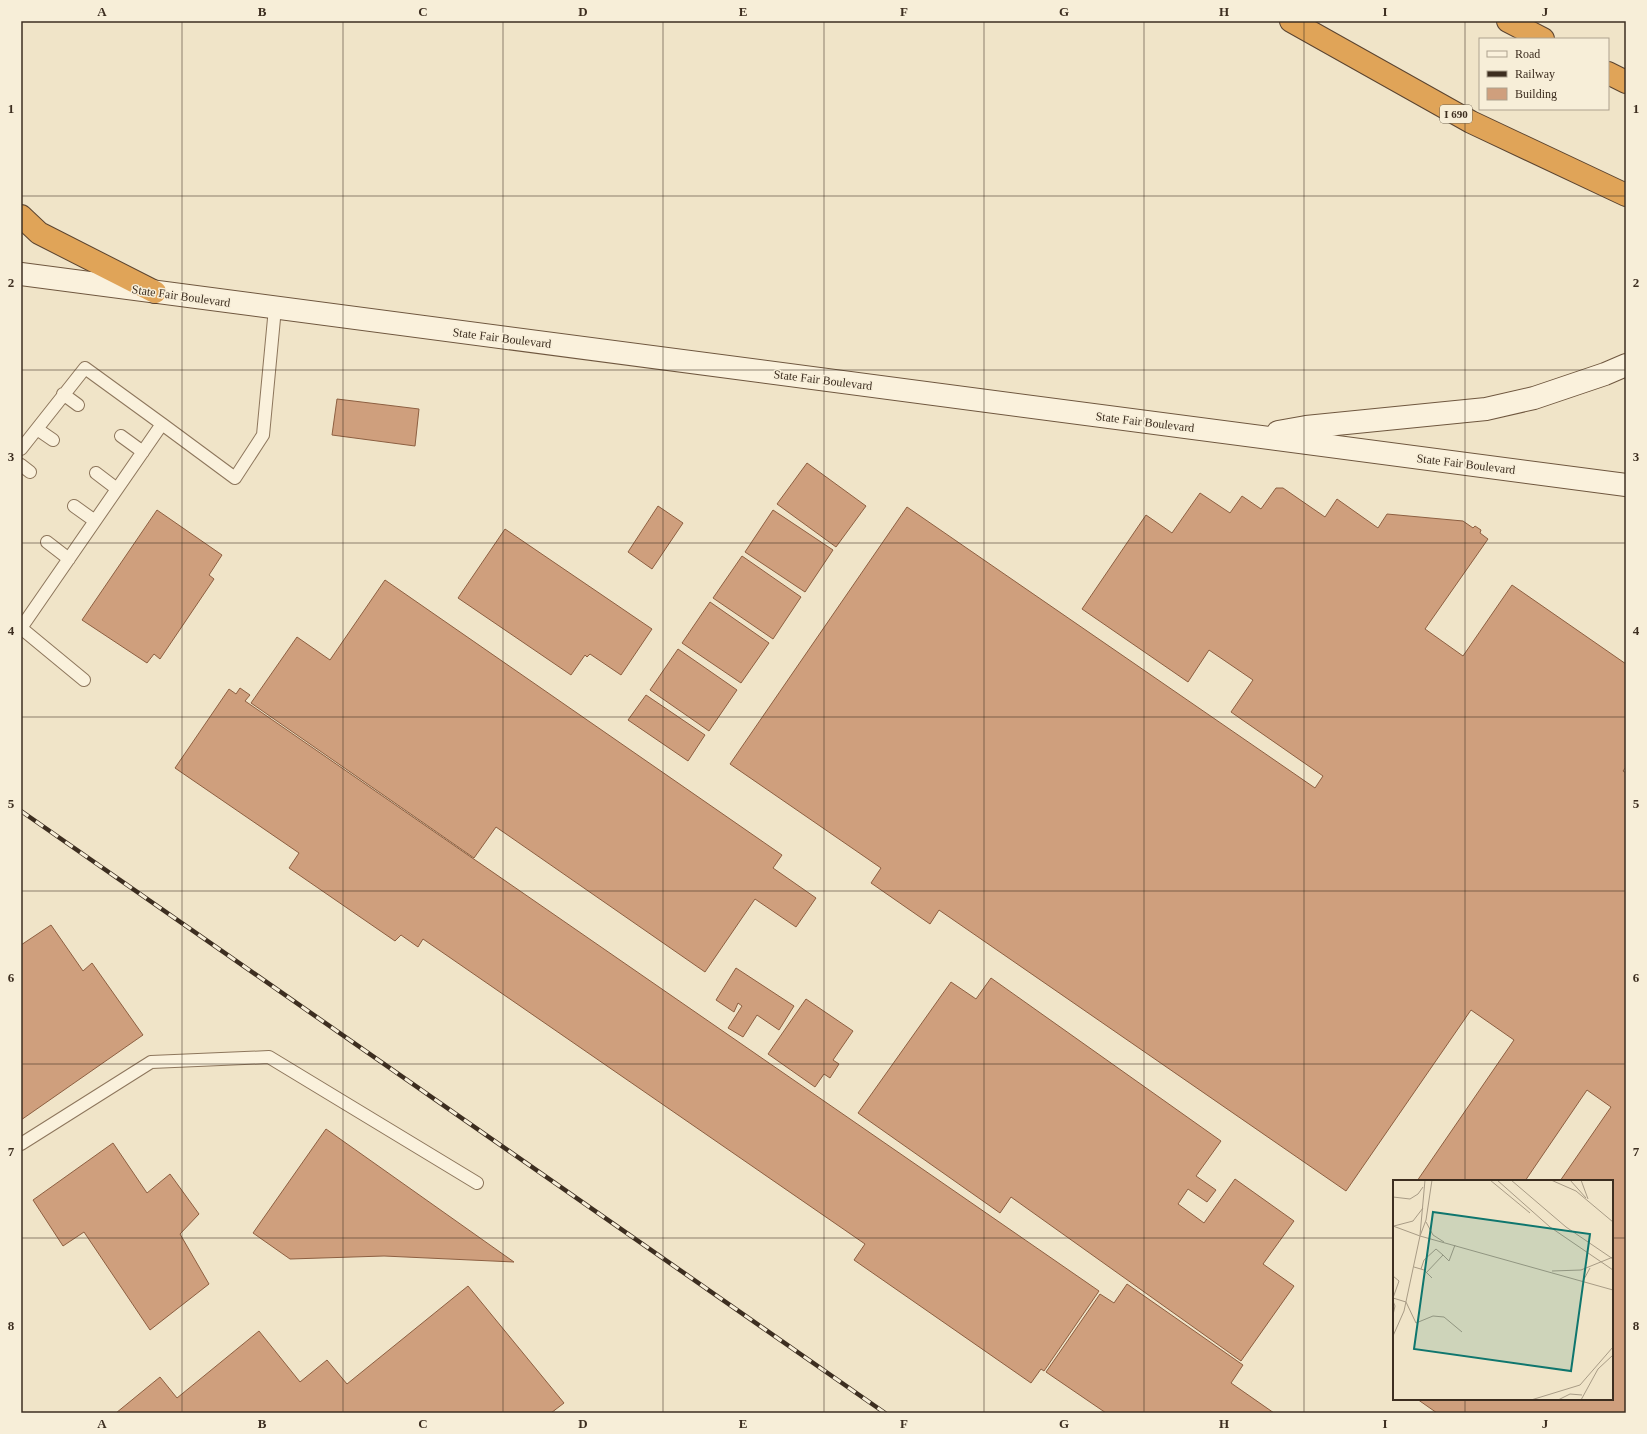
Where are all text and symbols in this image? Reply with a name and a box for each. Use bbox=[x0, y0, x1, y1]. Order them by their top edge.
text: A bbox=[97, 4, 107, 19]
text: B bbox=[258, 4, 267, 19]
text: C bbox=[418, 4, 428, 19]
text: D bbox=[578, 4, 588, 19]
text: E bbox=[739, 4, 747, 19]
text: F bbox=[900, 4, 908, 19]
text: G bbox=[1059, 4, 1069, 19]
text: H bbox=[1219, 4, 1229, 19]
text: I bbox=[1382, 4, 1388, 19]
text: J bbox=[1542, 4, 1549, 19]
legend bbox=[1479, 38, 1609, 110]
text: Road bbox=[1515, 47, 1540, 61]
text: Railway bbox=[1515, 67, 1555, 81]
text: Building bbox=[1515, 87, 1557, 101]
text: 1 bbox=[8, 101, 14, 116]
text: 1 bbox=[1633, 101, 1639, 116]
road number: I 690 bbox=[1440, 105, 1472, 123]
text: 2 bbox=[8, 275, 14, 290]
text: 2 bbox=[1633, 275, 1639, 290]
street label: State Fair Boulevard bbox=[131, 282, 231, 310]
street label: State Fair Boulevard bbox=[452, 325, 552, 351]
street label: State Fair Boulevard bbox=[773, 367, 873, 393]
street label: State Fair Boulevard bbox=[1095, 409, 1195, 435]
text: 3 bbox=[8, 449, 15, 464]
text: 3 bbox=[1633, 449, 1640, 464]
street label: State Fair Boulevard bbox=[1416, 451, 1516, 477]
text: 4 bbox=[8, 623, 15, 638]
text: 4 bbox=[1633, 623, 1640, 638]
text: 5 bbox=[8, 796, 15, 811]
text: 5 bbox=[1633, 796, 1640, 811]
text: 6 bbox=[8, 970, 15, 985]
text: 6 bbox=[1633, 970, 1640, 985]
text: 7 bbox=[8, 1144, 15, 1159]
text: 7 bbox=[1633, 1144, 1640, 1159]
inset map bbox=[1393, 1180, 1613, 1400]
text: 8 bbox=[8, 1318, 15, 1333]
text: 8 bbox=[1633, 1318, 1640, 1333]
text: A bbox=[97, 1416, 107, 1431]
text: B bbox=[258, 1416, 267, 1431]
text: C bbox=[418, 1416, 428, 1431]
text: D bbox=[578, 1416, 588, 1431]
text: E bbox=[739, 1416, 747, 1431]
text: F bbox=[900, 1416, 908, 1431]
text: G bbox=[1059, 1416, 1069, 1431]
text: H bbox=[1219, 1416, 1229, 1431]
text: I bbox=[1382, 1416, 1388, 1431]
text: J bbox=[1542, 1416, 1549, 1431]

